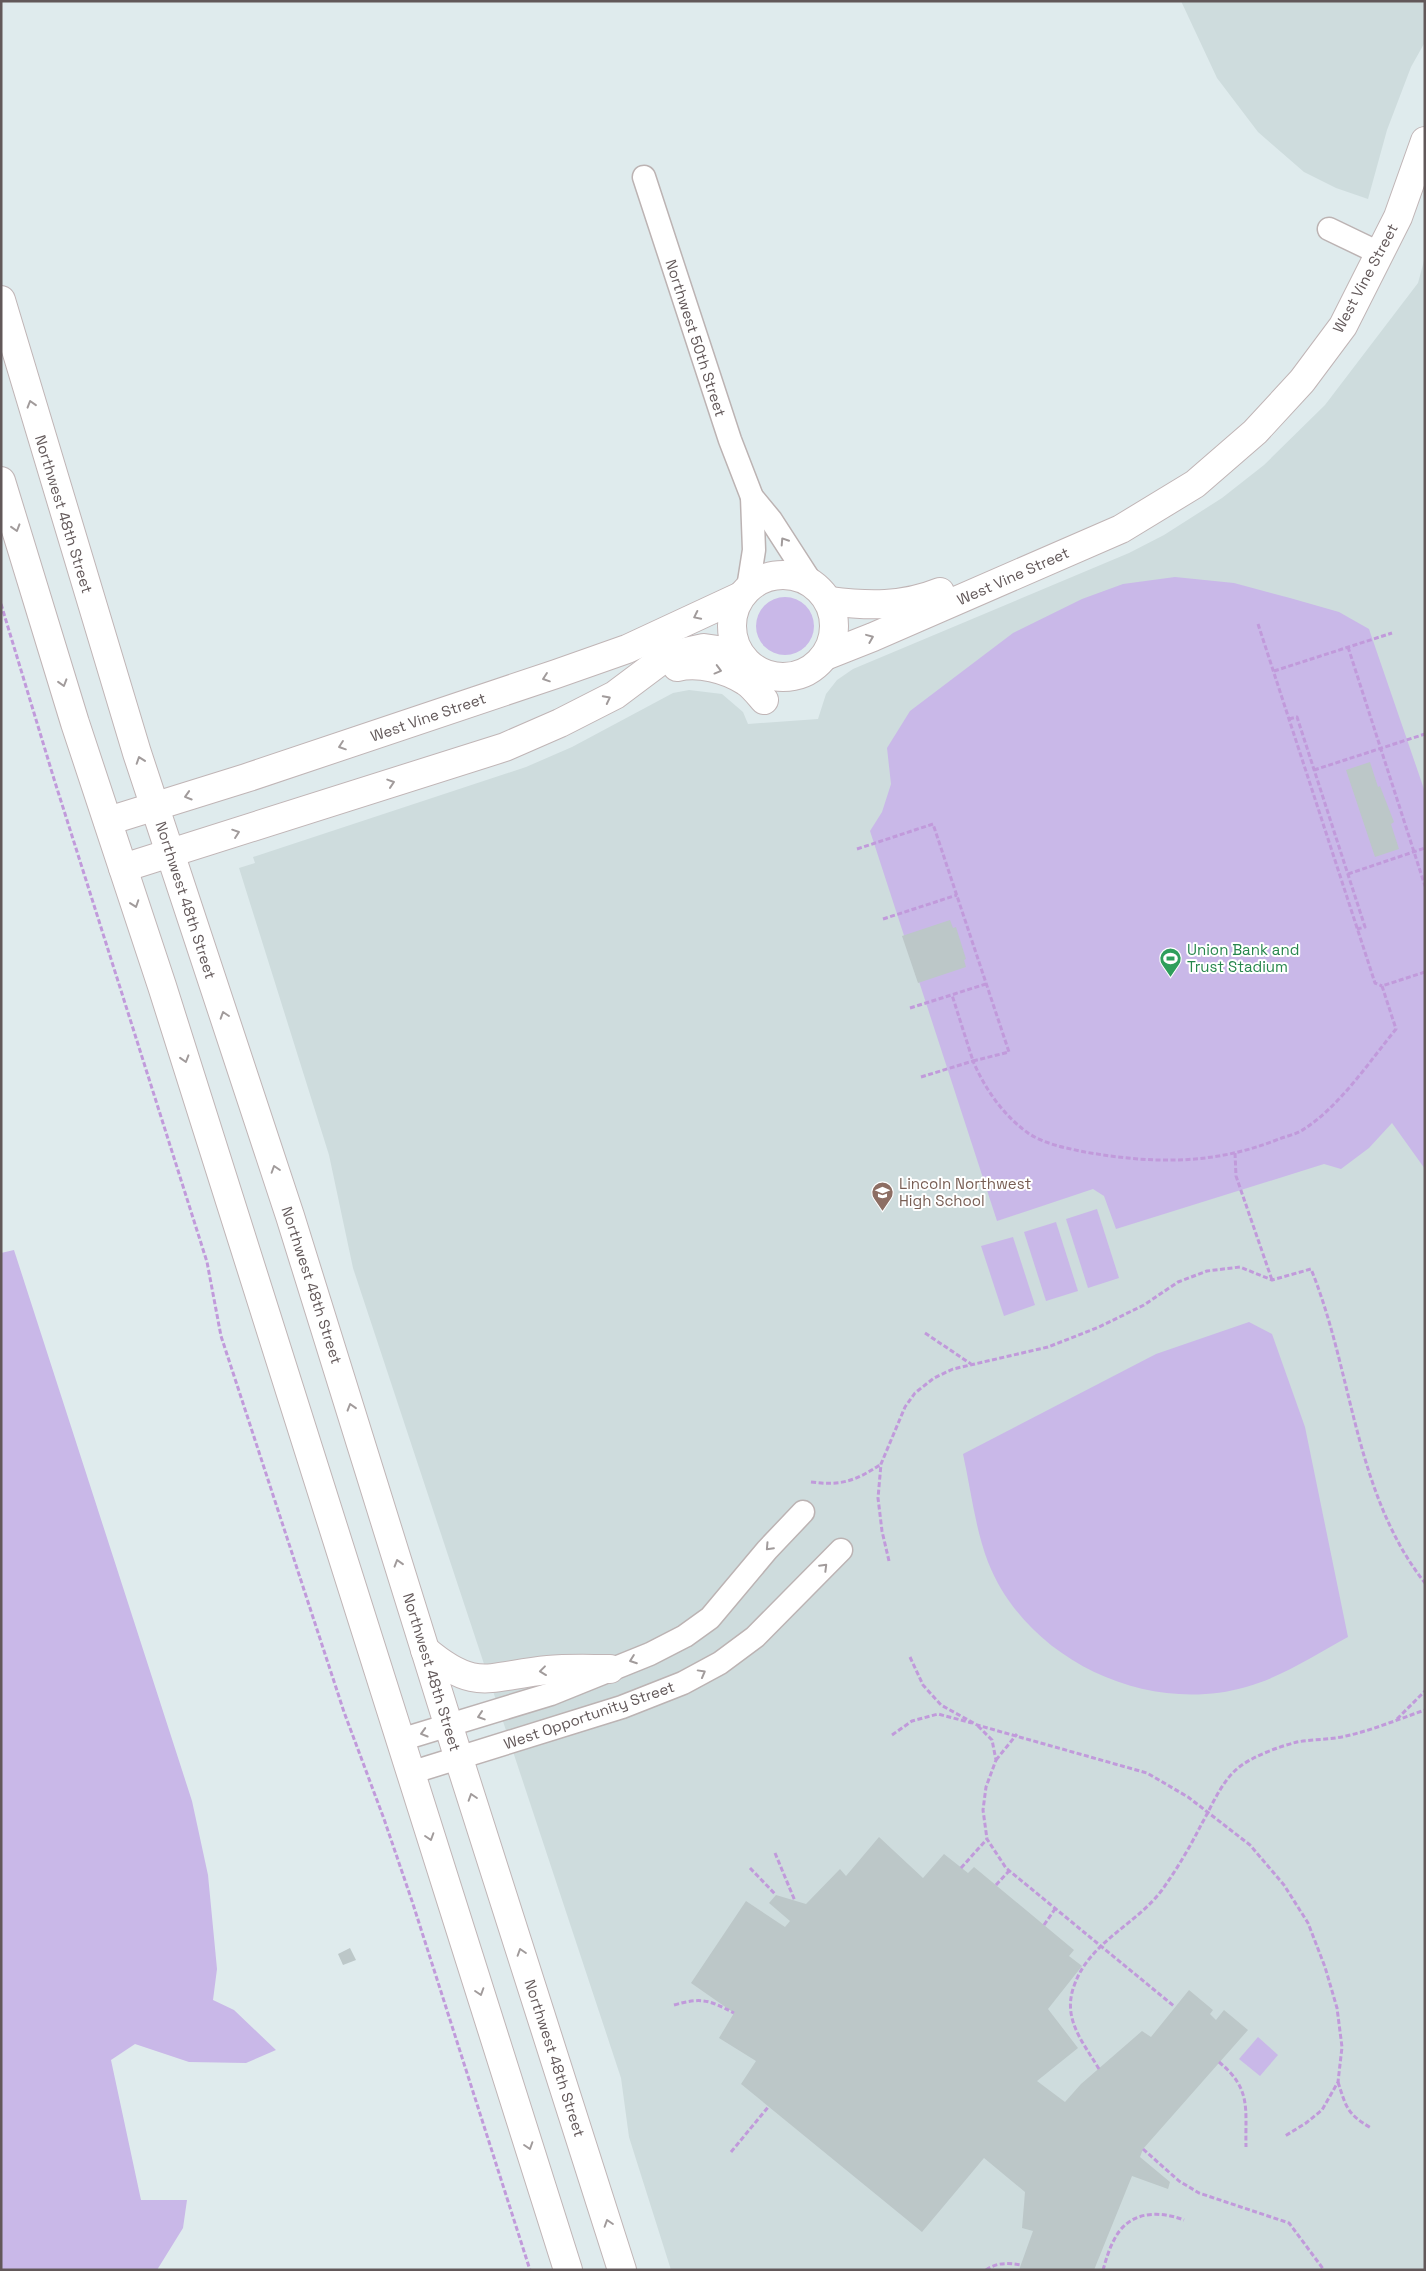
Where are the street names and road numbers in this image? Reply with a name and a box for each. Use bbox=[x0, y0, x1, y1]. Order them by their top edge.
street label: West Vine Street bbox=[1328, 220, 1402, 336]
street label: Northwest 50th Street bbox=[662, 257, 730, 419]
street label: Northwest 48th Street bbox=[31, 432, 97, 596]
street label: West Vine Street bbox=[954, 543, 1072, 609]
street label: West Vine Street bbox=[368, 688, 488, 746]
street label: Northwest 48th Street bbox=[152, 819, 221, 981]
street label: Northwest 48th Street bbox=[278, 1204, 347, 1366]
street label: Northwest 48th Street bbox=[399, 1590, 465, 1754]
street label: West Opportunity Street bbox=[501, 1677, 677, 1753]
street label: Northwest 48th Street bbox=[521, 1977, 590, 2139]

